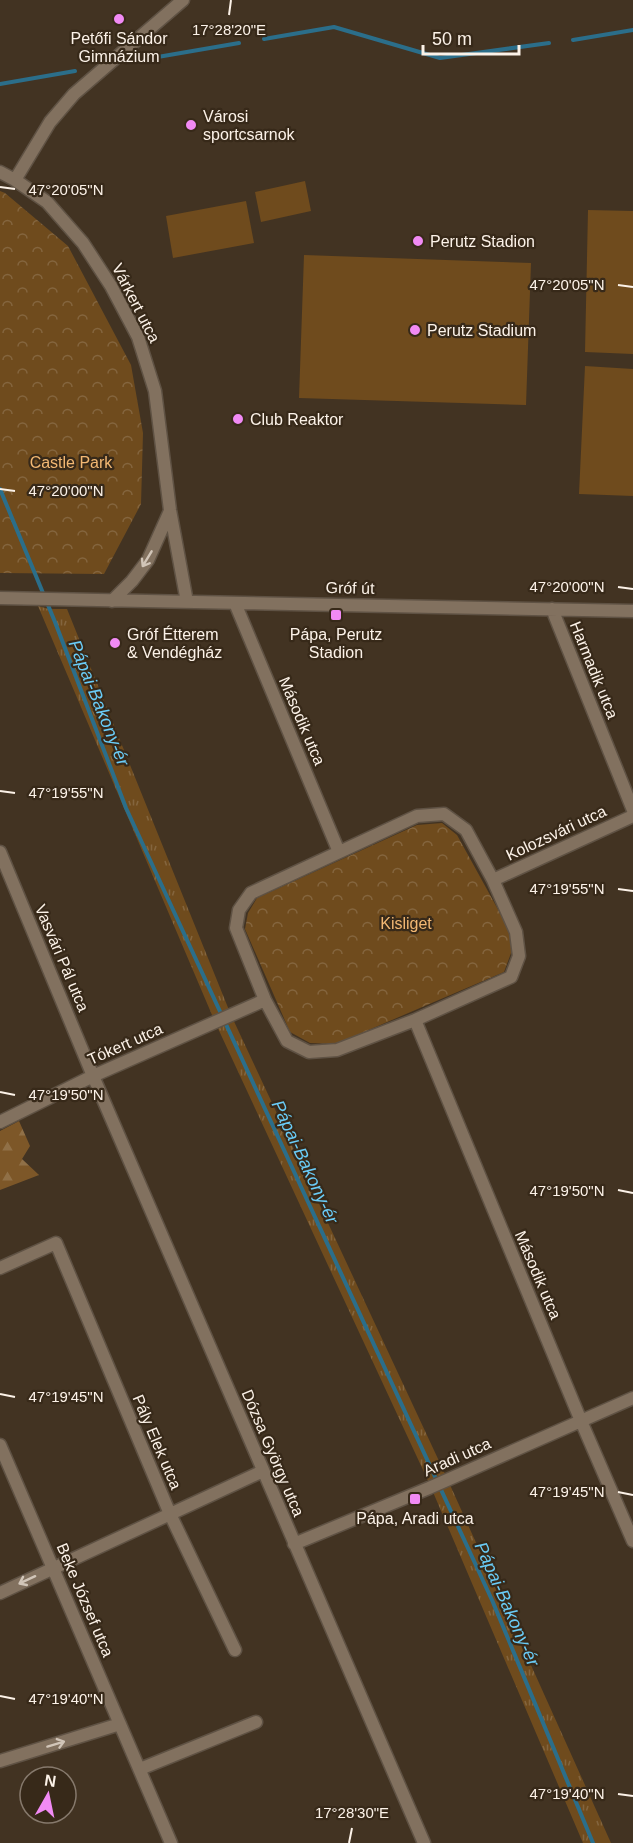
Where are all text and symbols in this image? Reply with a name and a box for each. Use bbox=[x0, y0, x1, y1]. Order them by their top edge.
marker: Petőfi Sándor Gimnázium bbox=[112, 12, 126, 26]
scale bar bbox=[423, 18, 519, 56]
text: 17°28'20"E bbox=[192, 21, 266, 38]
text: 50 m bbox=[432, 29, 472, 49]
place label: Petőfi Sándor Gimnázium bbox=[71, 30, 168, 65]
place label: Városi sportcsarnok bbox=[203, 108, 296, 143]
marker: Városi sportcsarnok bbox=[184, 118, 198, 132]
text: 47°20'05"N bbox=[28, 181, 104, 198]
place label: Perutz Stadion bbox=[430, 233, 535, 250]
marker: Perutz Stadion bbox=[411, 234, 425, 248]
street label: Várkert utca bbox=[109, 261, 163, 345]
text: 47°20'05"N bbox=[529, 276, 605, 293]
place label: Perutz Stadium bbox=[427, 322, 536, 339]
marker: Perutz Stadium bbox=[408, 323, 422, 337]
place label: Club Reaktor bbox=[250, 411, 344, 428]
marker: Club Reaktor bbox=[231, 412, 245, 426]
park label: Castle Park bbox=[30, 454, 113, 471]
text: 47°20'00"N bbox=[28, 482, 104, 499]
one-way arrow bbox=[141, 550, 153, 567]
text: 47°20'00"N bbox=[529, 578, 605, 595]
street label: Gróf út bbox=[325, 579, 375, 597]
marker: Pápa, Perutz Stadion bbox=[329, 608, 343, 622]
street label: Harmadik utca bbox=[567, 619, 621, 721]
place label: Gróf Étterem & Vendégház bbox=[127, 625, 222, 661]
place label: Pápa, Perutz Stadion bbox=[290, 626, 382, 661]
marker: Gróf Étterem & Vendégház bbox=[108, 636, 122, 650]
water label: Pápai-Bakony-ér bbox=[65, 637, 134, 770]
street label: Második utca bbox=[276, 674, 328, 768]
text: 47°19'55"N bbox=[28, 784, 104, 801]
street label: Kolozsvári utca bbox=[503, 802, 609, 864]
text: 47°19'55"N bbox=[529, 880, 605, 897]
street label: Vasvári Pál utca bbox=[32, 902, 92, 1014]
park label: Kisliget bbox=[380, 915, 432, 932]
street label: Tókert utca bbox=[85, 1020, 165, 1068]
text: 47°19'50"N bbox=[28, 1086, 104, 1103]
water label: Pápai-Bakony-ér bbox=[268, 1097, 343, 1228]
text: 47°19'50"N bbox=[529, 1182, 605, 1199]
street label: Második utca bbox=[512, 1228, 564, 1322]
street label: Dózsa György utca bbox=[239, 1387, 307, 1519]
text: 47°19'45"N bbox=[28, 1388, 104, 1405]
street label: Pály Elek utca bbox=[129, 1392, 185, 1492]
street label: Aradi utca bbox=[421, 1435, 493, 1479]
text: 47°19'45"N bbox=[529, 1483, 605, 1500]
marker: Pápa, Aradi utca bbox=[408, 1492, 422, 1506]
place label: Pápa, Aradi utca bbox=[356, 1510, 474, 1527]
water label: Pápai-Bakony-ér bbox=[471, 1539, 544, 1670]
street label: Beke József utca bbox=[53, 1541, 117, 1659]
one-way arrow bbox=[18, 1576, 36, 1587]
text: 47°19'40"N bbox=[28, 1690, 104, 1707]
one-way arrow bbox=[46, 1738, 65, 1749]
north arrow bbox=[18, 1765, 78, 1825]
text: N bbox=[43, 1771, 57, 1790]
text: 47°19'40"N bbox=[529, 1785, 605, 1802]
text: 17°28'30"E bbox=[315, 1804, 389, 1821]

